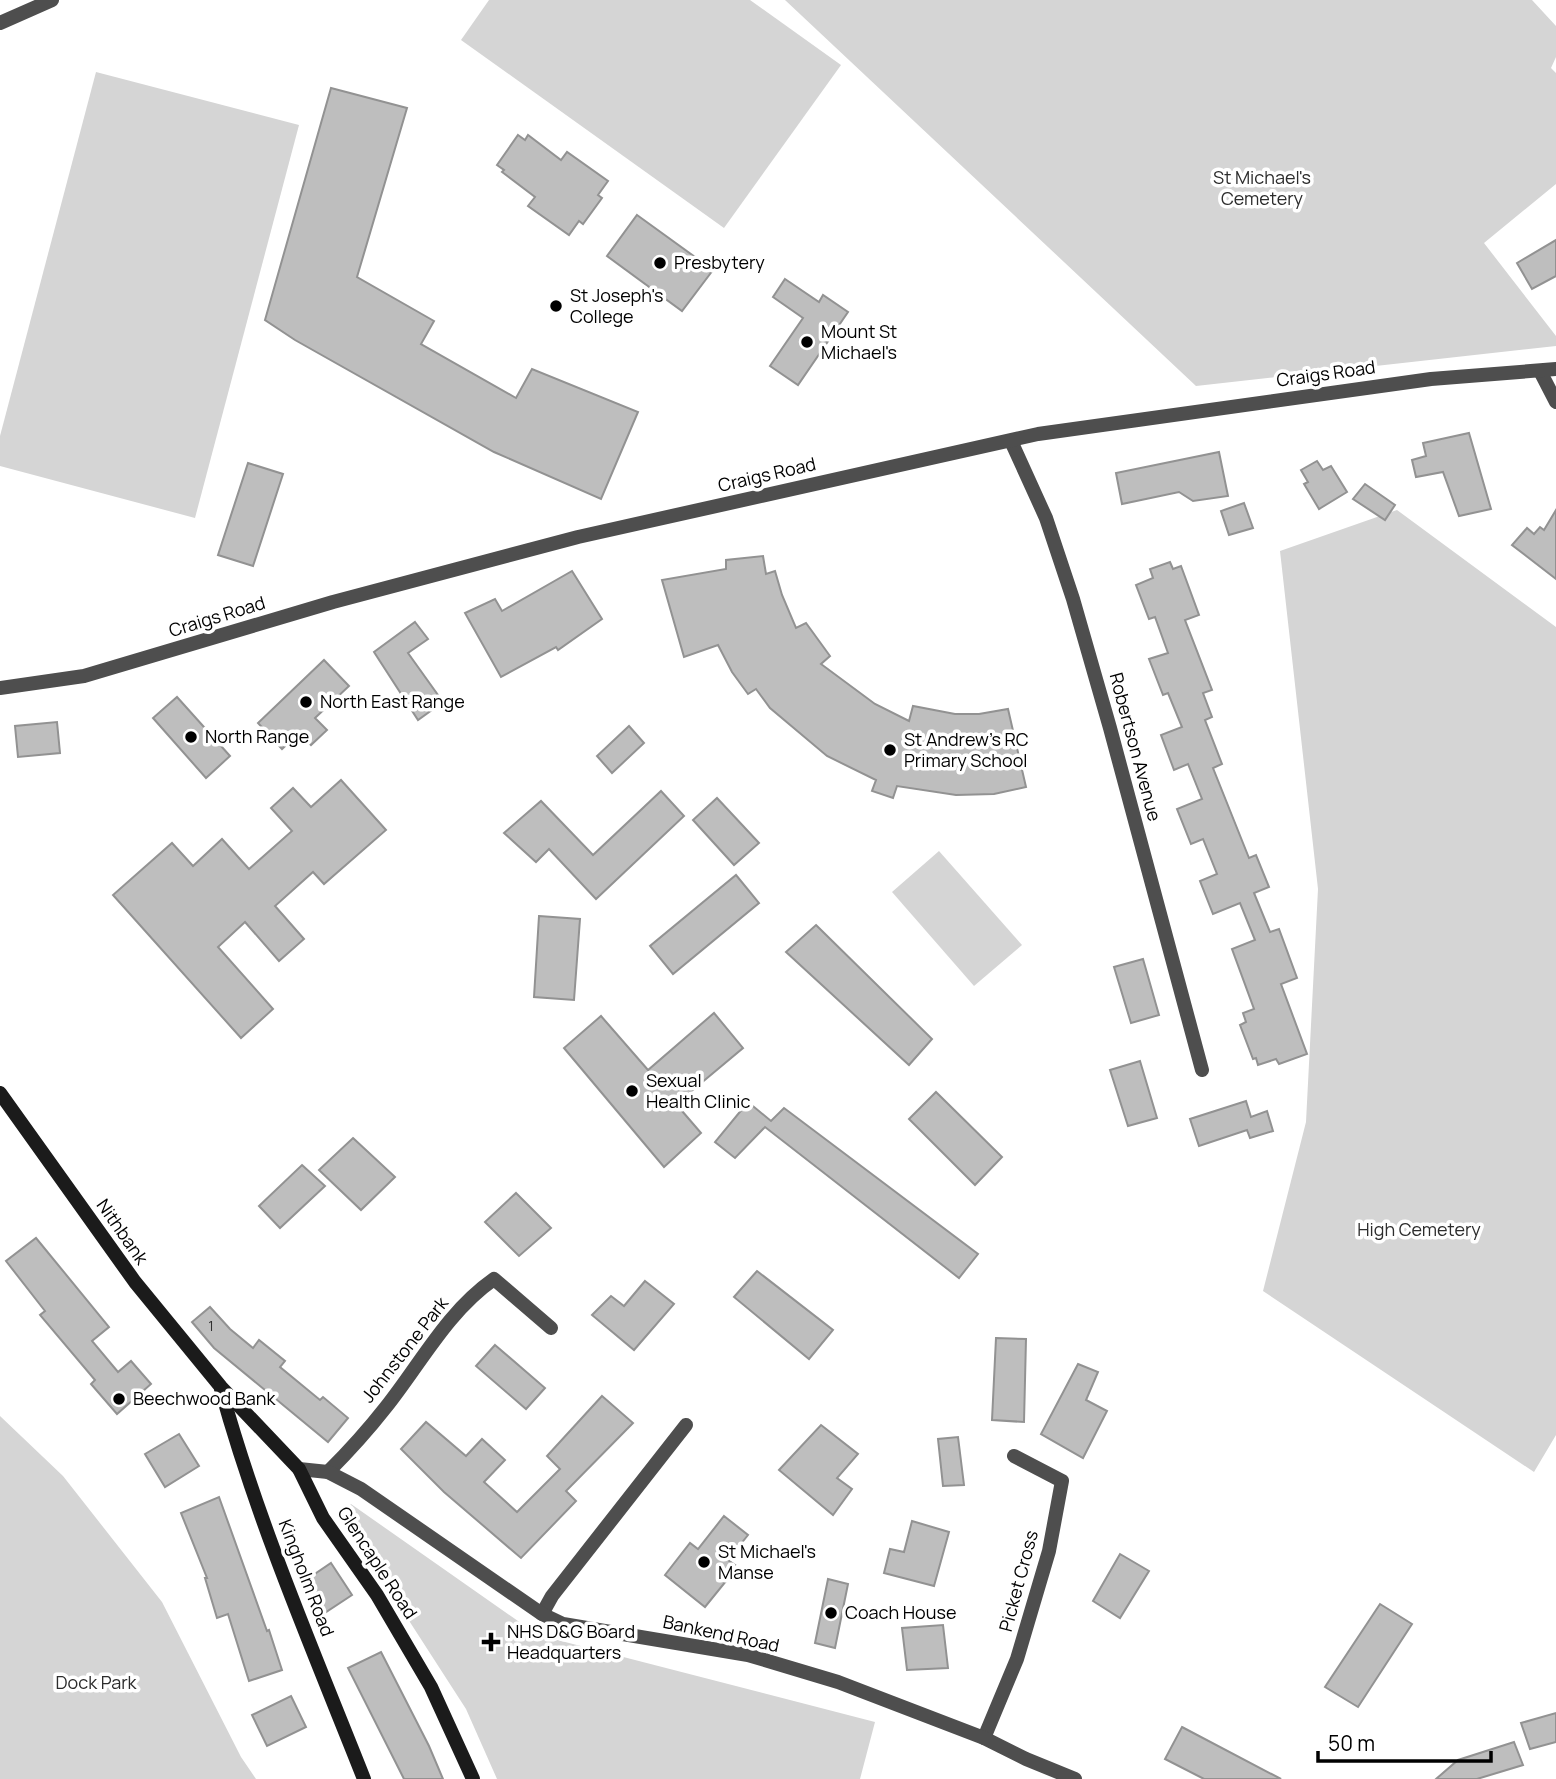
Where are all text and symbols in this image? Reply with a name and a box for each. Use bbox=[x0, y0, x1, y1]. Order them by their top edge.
park label: St Michael's Cemetery bbox=[1213, 165, 1311, 210]
place label: Presbytery bbox=[674, 250, 765, 274]
marker: Presbytery bbox=[652, 255, 668, 271]
place label: St Joseph's College bbox=[570, 283, 663, 328]
marker: St Joseph's College bbox=[548, 298, 564, 314]
place label: Mount St Michael's bbox=[821, 319, 897, 364]
marker: Mount St Michael's bbox=[799, 334, 815, 350]
street label: Craigs Road bbox=[1275, 354, 1377, 392]
street label: Craigs Road bbox=[716, 451, 818, 497]
street label: Craigs Road bbox=[166, 590, 268, 642]
street label: Robertson Avenue bbox=[1105, 670, 1167, 824]
place label: North East Range bbox=[320, 689, 465, 713]
marker: North East Range bbox=[298, 694, 314, 710]
place label: North Range bbox=[205, 724, 309, 748]
place label: St Andrew's RC Primary School bbox=[904, 727, 1029, 772]
marker: North Range bbox=[183, 729, 199, 745]
marker: St Andrew's RC Primary School bbox=[882, 742, 898, 758]
place label: Sexual Health Clinic bbox=[646, 1068, 751, 1113]
marker: Sexual Health Clinic bbox=[624, 1083, 640, 1099]
street label: Nithbank bbox=[92, 1194, 155, 1270]
park label: High Cemetery bbox=[1357, 1217, 1481, 1241]
street label: Johnstone Park bbox=[355, 1291, 454, 1407]
house number: 1 bbox=[208, 1316, 214, 1335]
place label: Beechwood Bank bbox=[133, 1386, 276, 1410]
marker: Beechwood Bank bbox=[111, 1391, 127, 1407]
street label: Glencaple Road bbox=[333, 1502, 423, 1623]
street label: Kingholm Road bbox=[274, 1516, 340, 1640]
street label: Picket Cross bbox=[993, 1528, 1043, 1634]
place label: St Michael's Manse bbox=[718, 1539, 816, 1584]
marker: St Michael's Manse bbox=[696, 1554, 712, 1570]
place label: Coach House bbox=[845, 1600, 956, 1624]
marker: Coach House bbox=[823, 1605, 839, 1621]
street label: Bankend Road bbox=[661, 1609, 782, 1657]
place label: NHS D&G Board Headquarters bbox=[507, 1619, 635, 1664]
marker: NHS D&G Board Headquarters bbox=[481, 1632, 501, 1652]
park label: Dock Park bbox=[55, 1670, 138, 1694]
scale bar bbox=[1318, 1720, 1491, 1764]
text: 50 m bbox=[1328, 1729, 1375, 1757]

